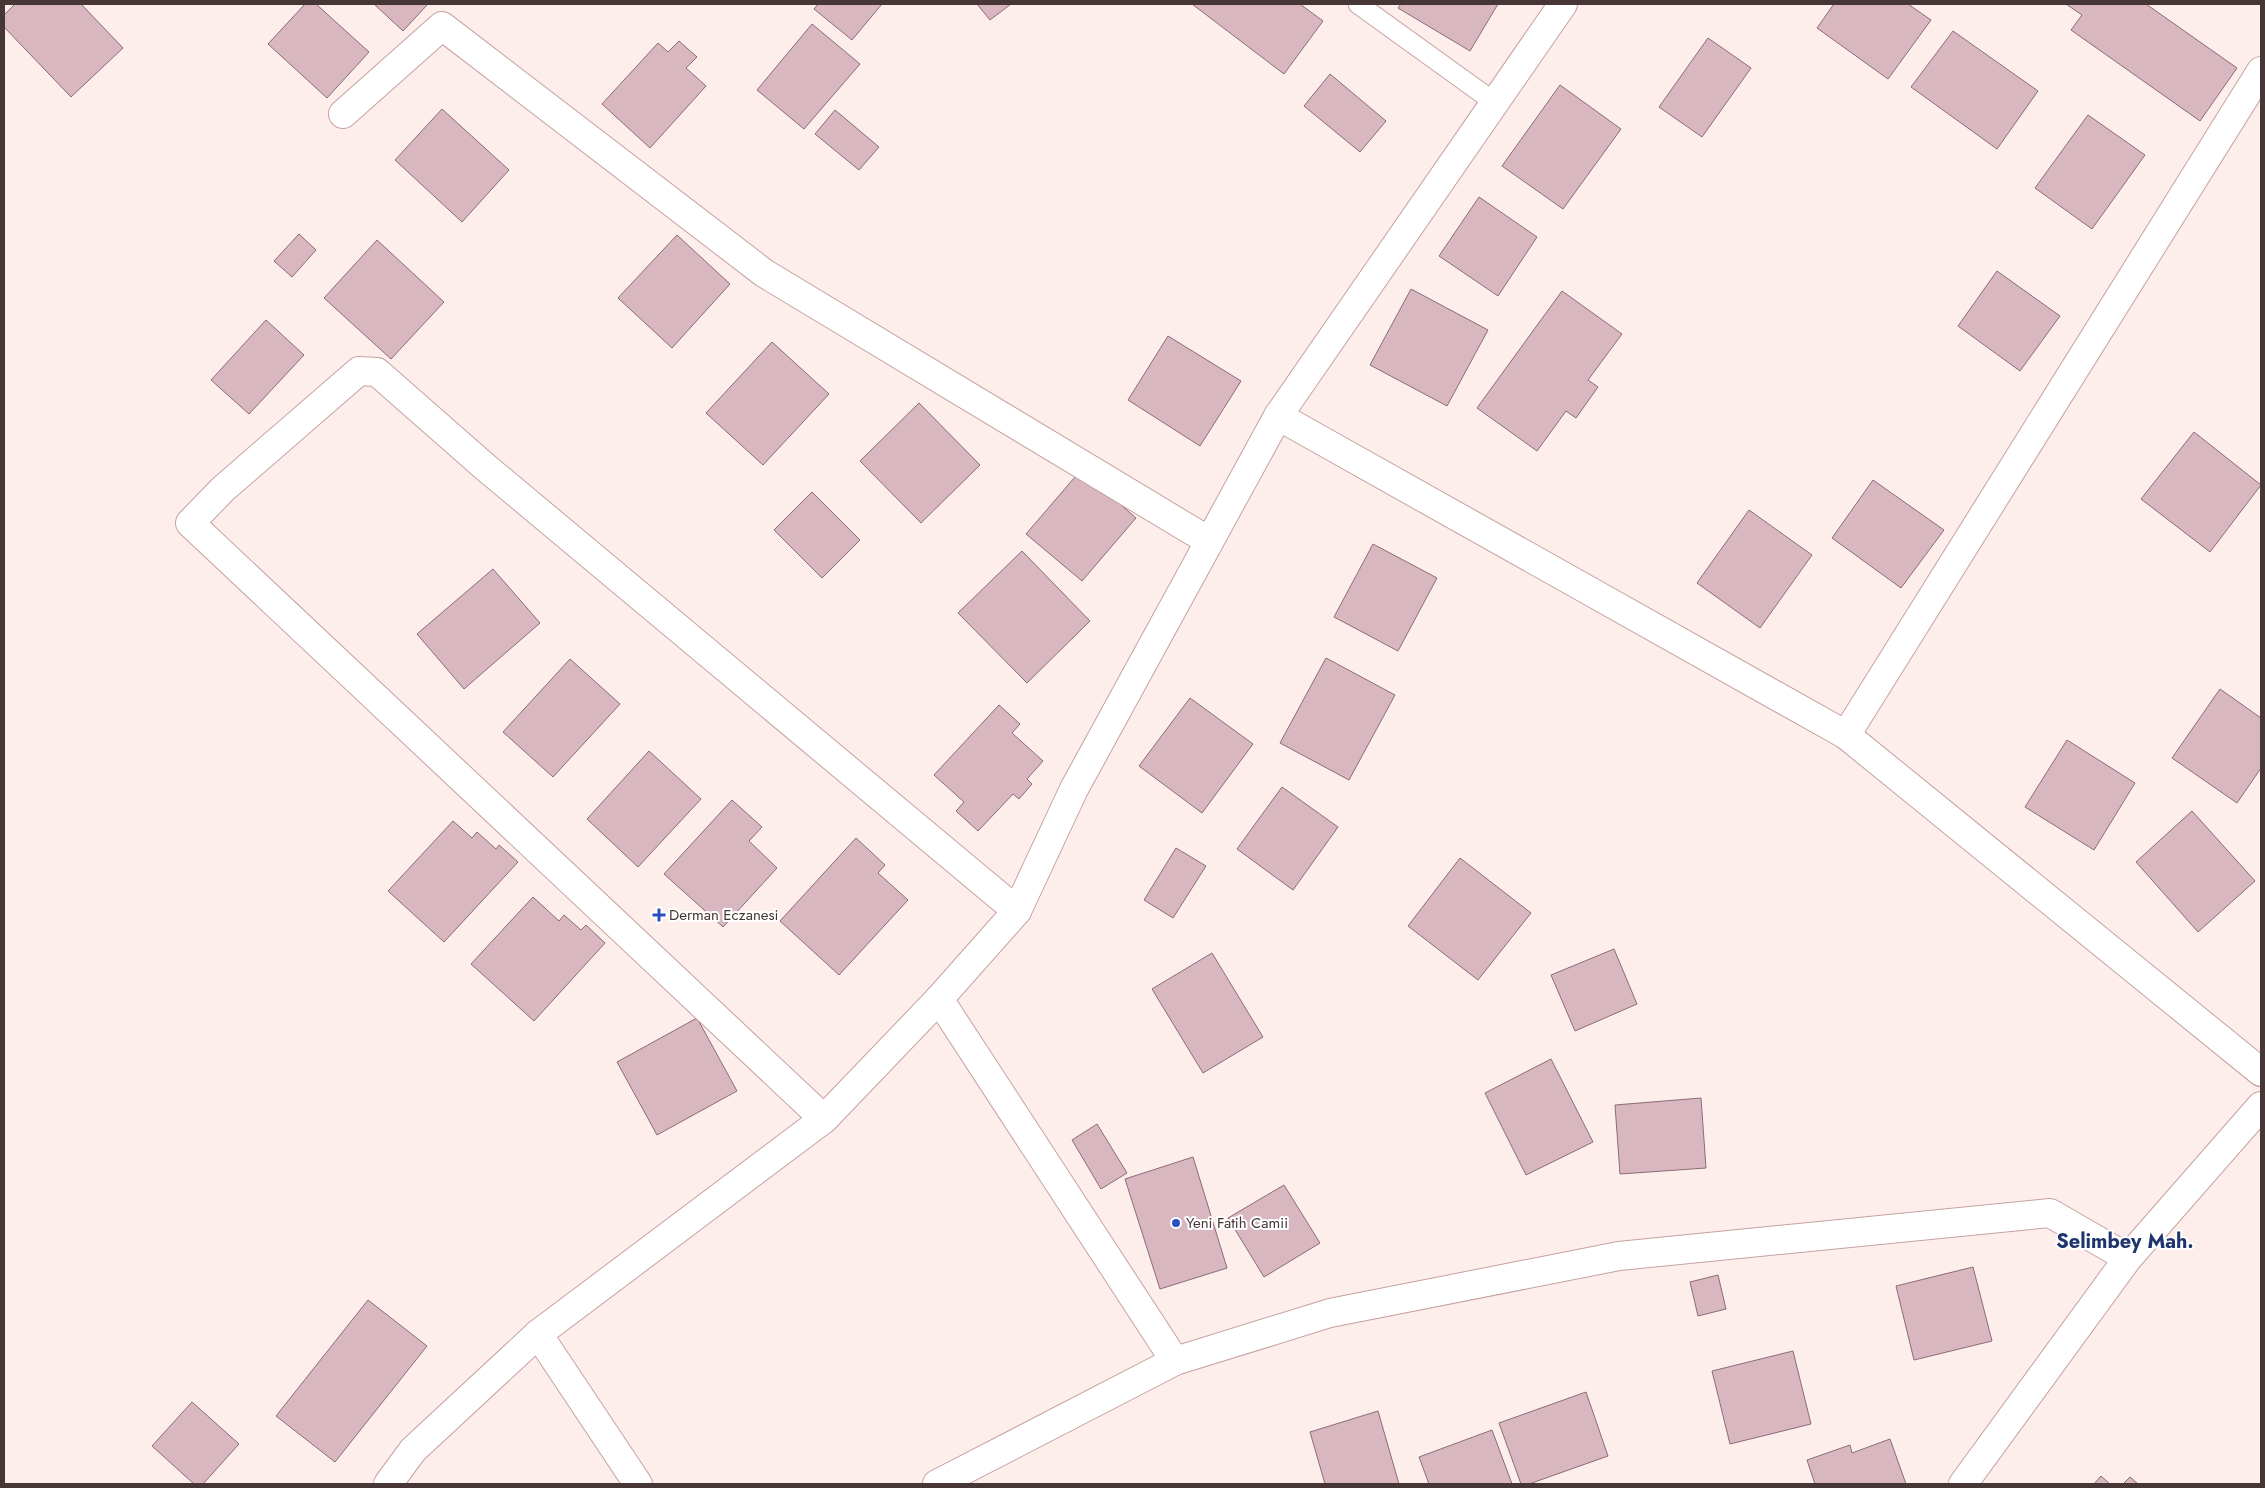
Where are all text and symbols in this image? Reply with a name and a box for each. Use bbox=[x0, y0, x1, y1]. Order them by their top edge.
place label: Derman Eczanesi bbox=[669, 904, 778, 926]
marker: Derman Eczanesi bbox=[653, 909, 665, 921]
place label: Yeni Fatih Camii bbox=[1186, 1212, 1288, 1234]
marker: Yeni Fatih Camii bbox=[1170, 1217, 1182, 1229]
district label: Selimbey Mah. bbox=[2056, 1227, 2194, 1256]

